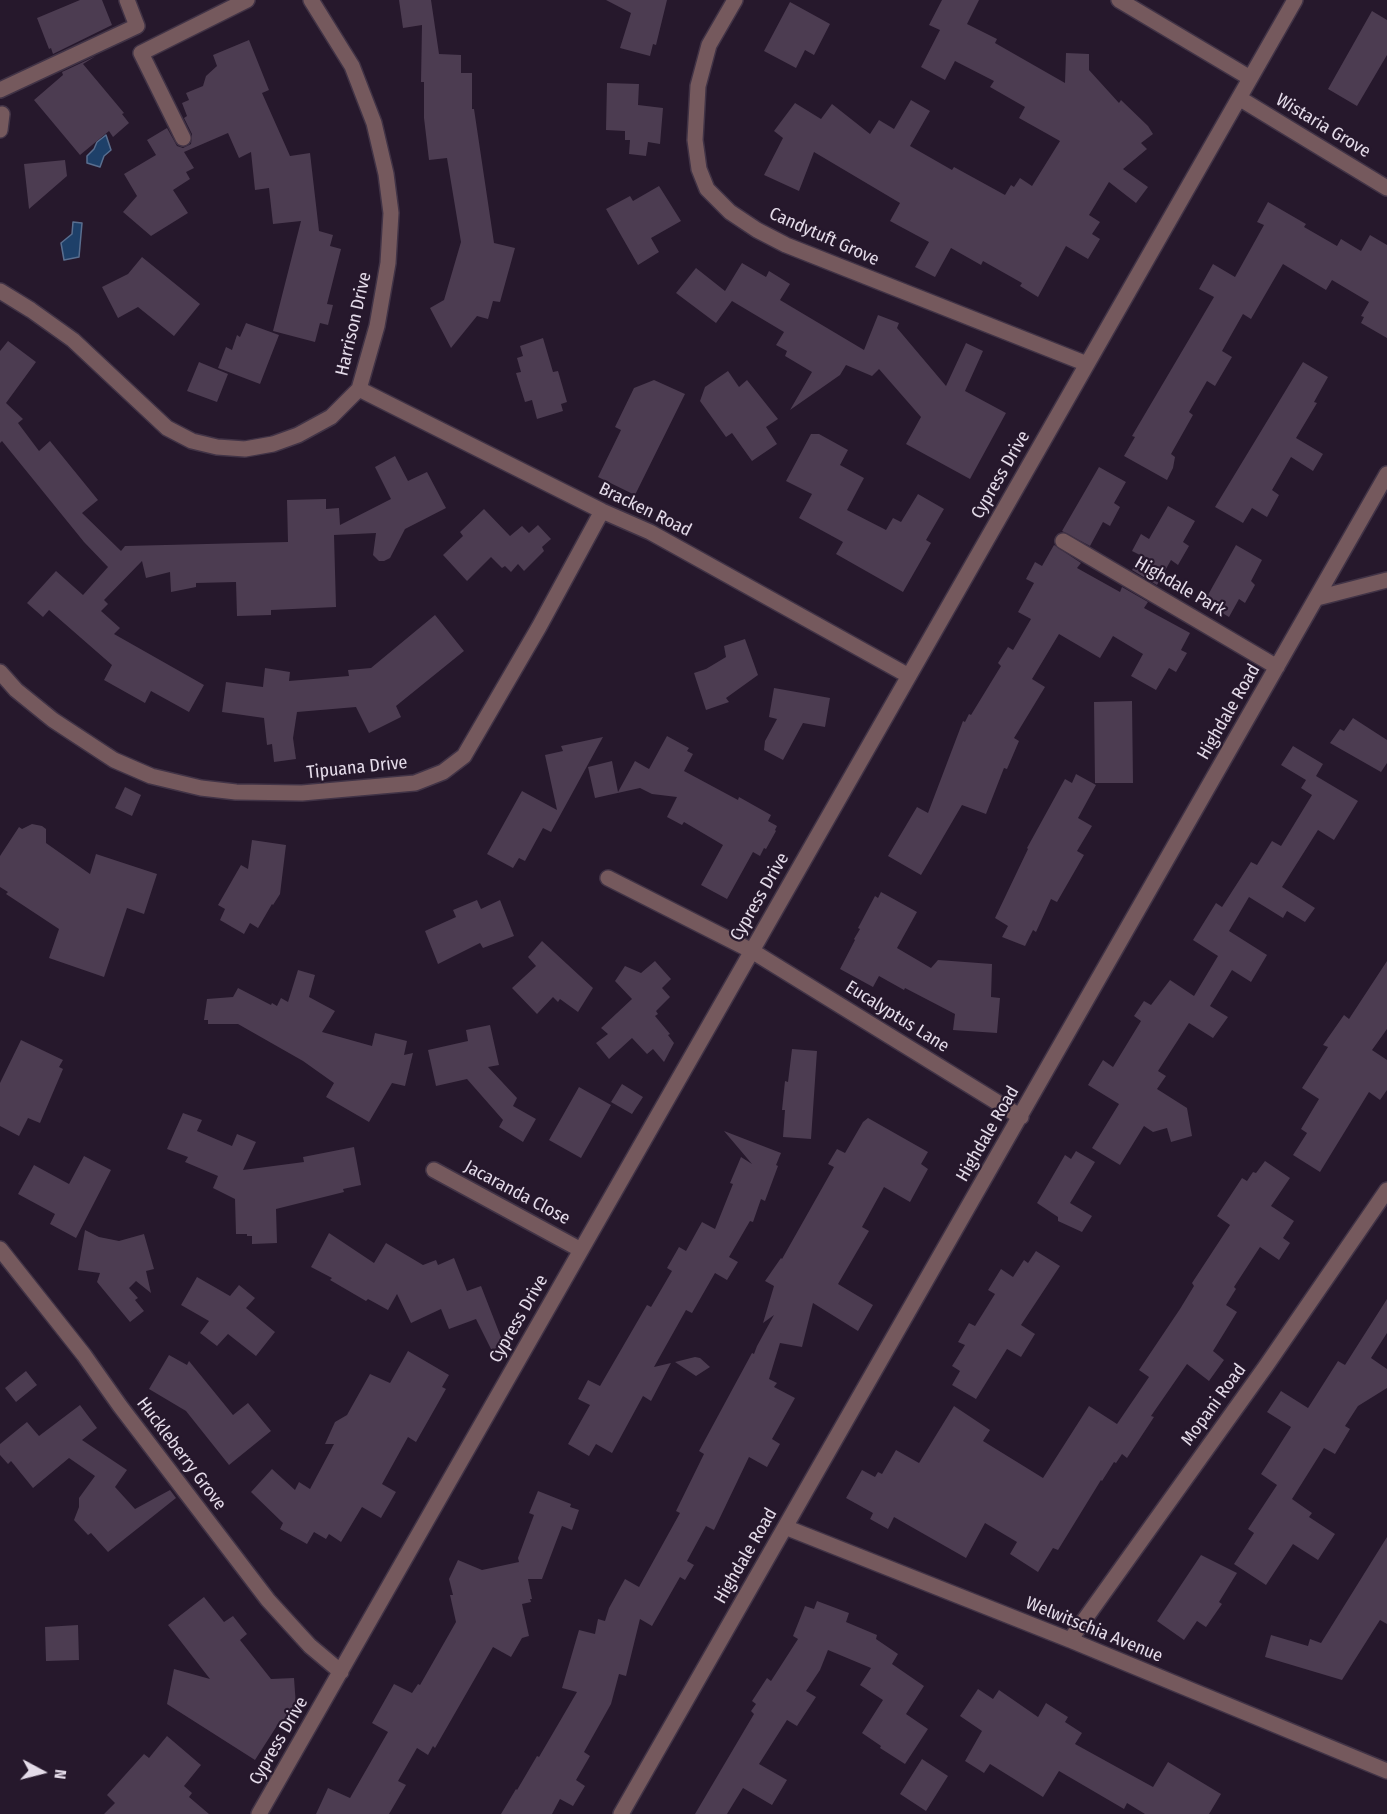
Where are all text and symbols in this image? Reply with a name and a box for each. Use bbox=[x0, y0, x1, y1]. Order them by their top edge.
street label: Wistaria Grove bbox=[1272, 89, 1374, 163]
street label: Candytuft Grove bbox=[766, 203, 882, 271]
street label: Harrison Drive bbox=[332, 270, 376, 378]
street label: Cypress Drive bbox=[967, 427, 1035, 523]
street label: Bracken Road bbox=[595, 478, 695, 542]
street label: Highdale Park bbox=[1131, 552, 1229, 622]
street label: Highdale Road bbox=[1193, 660, 1265, 764]
street label: Tipuana Drive bbox=[305, 752, 409, 784]
street label: Cypress Drive bbox=[726, 849, 794, 945]
street label: Eucalyptus Lane bbox=[841, 977, 953, 1057]
street label: Highdale Road bbox=[952, 1082, 1024, 1186]
street label: Jacaranda Close bbox=[461, 1156, 573, 1230]
street label: Cypress Drive bbox=[485, 1271, 553, 1367]
street label: Mopani Road bbox=[1177, 1360, 1251, 1450]
street label: Huckleberry Grove bbox=[132, 1393, 230, 1515]
street label: Highdale Road bbox=[710, 1504, 782, 1608]
street label: Welwitschia Avenue bbox=[1022, 1593, 1166, 1667]
street label: Cypress Drive bbox=[245, 1693, 313, 1789]
north arrow bbox=[12, 1742, 72, 1802]
text: N bbox=[50, 1768, 70, 1780]

